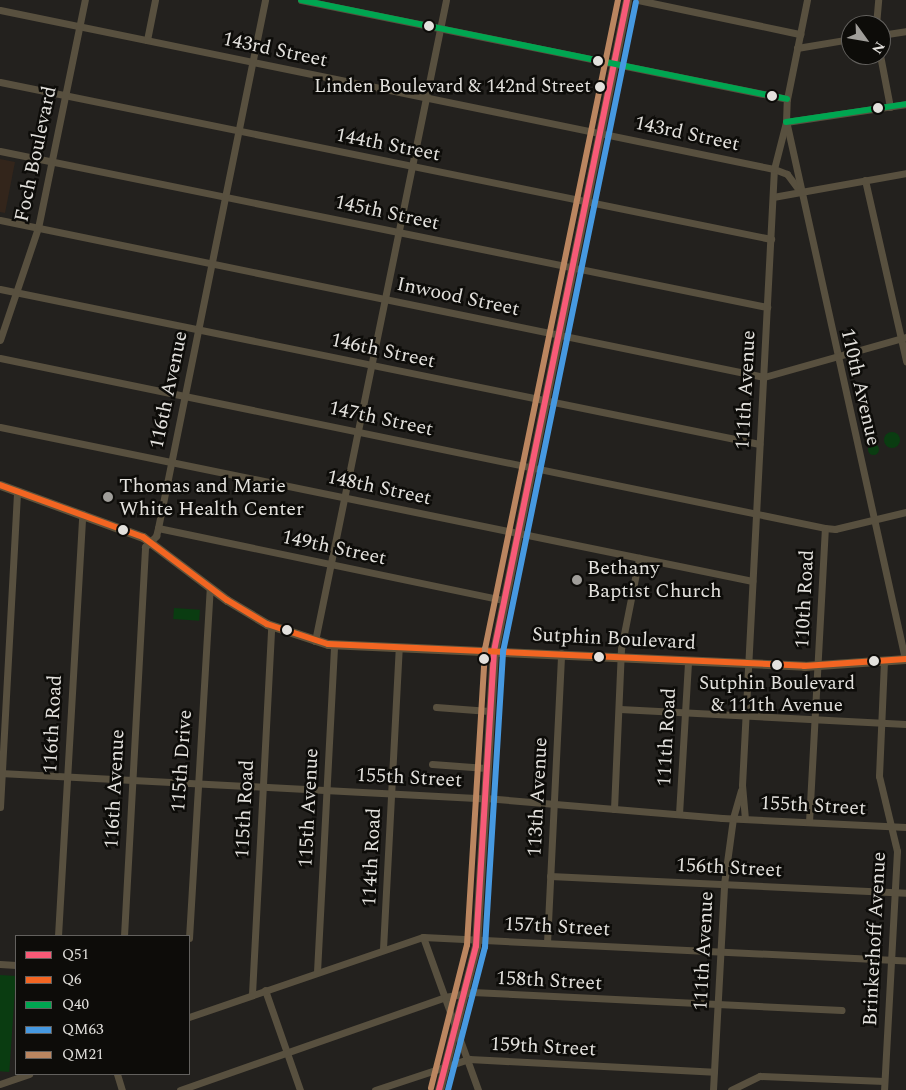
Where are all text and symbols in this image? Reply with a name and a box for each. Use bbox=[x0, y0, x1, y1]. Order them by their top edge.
north arrow bbox=[841, 15, 891, 65]
unlabelled marker bbox=[424, 21, 434, 31]
street label: 143rd Street bbox=[220, 27, 330, 73]
text: N bbox=[866, 37, 890, 58]
unlabelled marker bbox=[593, 56, 603, 66]
place label: Linden Boulevard & 142nd Street bbox=[314, 76, 591, 98]
marker: Linden Boulevard & 142nd Street bbox=[595, 82, 605, 92]
street label: Foch Boulevard bbox=[10, 84, 62, 224]
unlabelled marker bbox=[767, 91, 777, 101]
unlabelled marker bbox=[873, 103, 883, 113]
street label: 143rd Street bbox=[632, 111, 742, 157]
street label: 144th Street bbox=[334, 123, 442, 167]
street label: 145th Street bbox=[333, 190, 441, 236]
street label: Inwood Street bbox=[394, 272, 522, 322]
street label: 110th Avenue bbox=[835, 326, 885, 448]
street label: 146th Street bbox=[329, 328, 437, 374]
street label: 116th Avenue bbox=[145, 329, 193, 451]
street label: 111th Avenue bbox=[731, 330, 761, 450]
street label: 147th Street bbox=[327, 396, 435, 442]
street label: 148th Street bbox=[325, 465, 433, 511]
place label: Thomas and Marie White Health Center bbox=[119, 474, 304, 521]
marker: Thomas and Marie White Health Center bbox=[101, 490, 115, 504]
unlabelled marker bbox=[118, 525, 128, 535]
street label: 149th Street bbox=[280, 525, 388, 571]
street label: 110th Road bbox=[790, 549, 820, 649]
place label: Bethany Baptist Church bbox=[587, 556, 722, 603]
marker: Bethany Baptist Church bbox=[571, 574, 583, 586]
street label: Sutphin Boulevard bbox=[531, 623, 697, 655]
unlabelled marker bbox=[282, 625, 292, 635]
unlabelled marker bbox=[594, 652, 604, 662]
unlabelled marker bbox=[479, 654, 489, 664]
unlabelled marker bbox=[869, 656, 879, 666]
marker: Sutphin Boulevard & 111th Avenue bbox=[772, 660, 782, 670]
place label: Sutphin Boulevard & 111th Avenue bbox=[699, 673, 855, 717]
street label: 116th Road bbox=[38, 674, 68, 774]
street label: 111th Road bbox=[652, 687, 682, 787]
street label: 115th Drive bbox=[166, 709, 198, 813]
street label: 116th Avenue bbox=[100, 729, 130, 849]
street label: 113th Avenue bbox=[523, 737, 553, 857]
street label: 115th Avenue bbox=[294, 748, 324, 868]
street label: 115th Road bbox=[230, 759, 260, 859]
street label: 155th Street bbox=[355, 763, 463, 793]
street label: 155th Street bbox=[759, 791, 867, 821]
street label: 114th Road bbox=[357, 807, 387, 907]
street label: Brinkerhoff Avenue bbox=[858, 851, 892, 1027]
street label: 156th Street bbox=[675, 853, 783, 883]
street label: 111th Avenue bbox=[689, 891, 719, 1011]
street label: 157th Street bbox=[503, 912, 611, 942]
legend bbox=[15, 935, 190, 1075]
text: Q51 bbox=[62, 943, 89, 966]
street label: 158th Street bbox=[495, 966, 603, 996]
text: Q6 bbox=[62, 968, 82, 991]
text: Q40 bbox=[62, 993, 89, 1016]
text: QM63 bbox=[62, 1018, 103, 1041]
street label: 159th Street bbox=[489, 1032, 597, 1062]
text: QM21 bbox=[62, 1043, 103, 1066]

